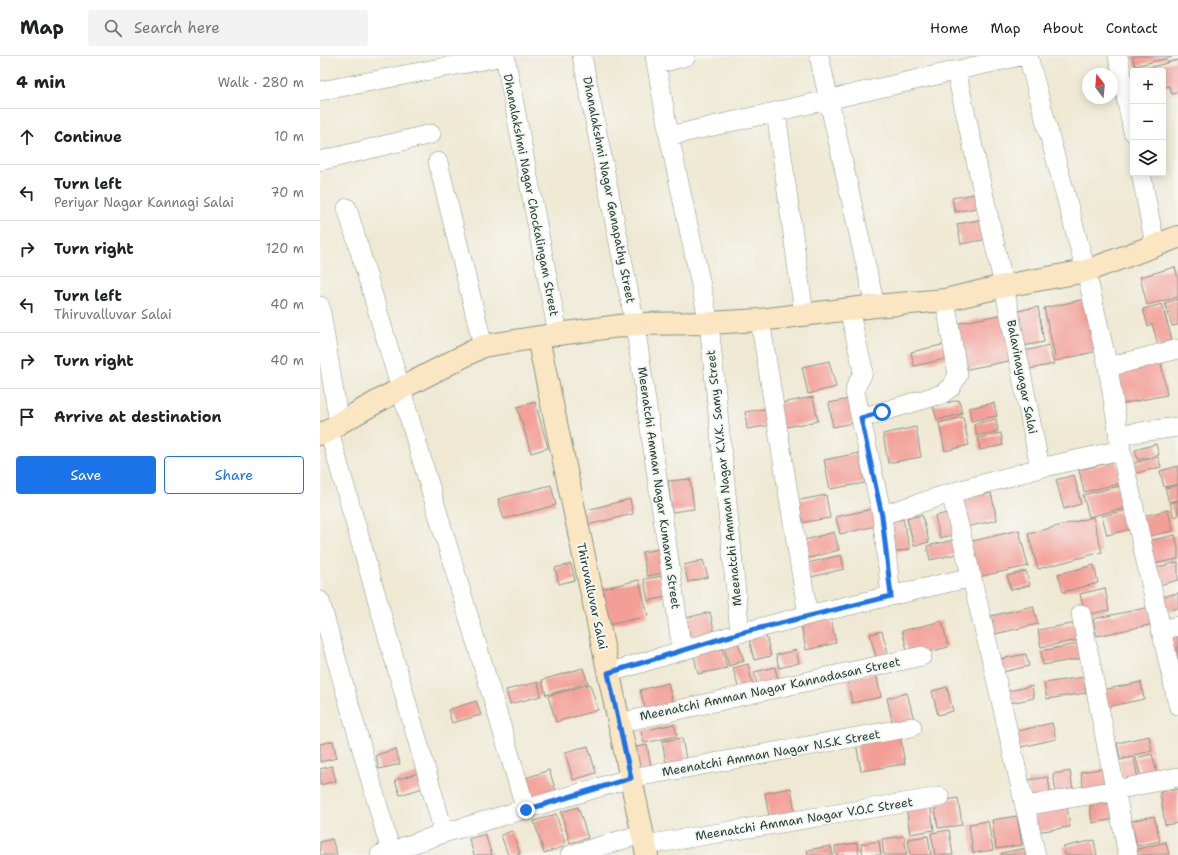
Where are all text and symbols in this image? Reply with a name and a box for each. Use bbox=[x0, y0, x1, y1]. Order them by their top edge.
search box bbox=[88, 10, 368, 46]
text: Map bbox=[20, 15, 64, 40]
icon: search bbox=[102, 17, 124, 39]
text: Search here bbox=[134, 18, 220, 38]
text: Home bbox=[930, 19, 969, 37]
text: Map bbox=[991, 19, 1021, 37]
text: About bbox=[1043, 19, 1084, 37]
text: Contact bbox=[1106, 19, 1158, 37]
north arrow bbox=[1082, 68, 1118, 104]
map controls bbox=[1130, 68, 1166, 176]
button: + bbox=[1130, 68, 1166, 104]
text: 4 min bbox=[16, 71, 66, 93]
street label: Dhanalakshmi Nagar Chockalingam Street bbox=[500, 72, 562, 318]
text: Walk · 280 m bbox=[218, 74, 304, 91]
street label: Dhanalakshmi Nagar Ganapathy Street bbox=[579, 75, 639, 305]
button: − bbox=[1130, 104, 1166, 140]
icon: ahead bbox=[16, 126, 38, 148]
text: Continue bbox=[54, 127, 122, 147]
text: 10 m bbox=[274, 128, 304, 145]
button: layers bbox=[1130, 140, 1166, 176]
text: Turn left bbox=[54, 174, 122, 194]
icon: left bbox=[16, 182, 38, 204]
text: 70 m bbox=[270, 184, 304, 201]
text: Periyar Nagar Kannagi Salai bbox=[54, 194, 234, 211]
icon: right bbox=[16, 238, 38, 260]
text: Turn right bbox=[54, 239, 134, 259]
text: 120 m bbox=[266, 240, 304, 257]
text: Turn left bbox=[54, 286, 122, 306]
icon: left bbox=[16, 294, 38, 316]
text: 40 m bbox=[270, 296, 304, 313]
text: Thiruvalluvar Salai bbox=[54, 306, 172, 323]
street label: Balavinayagar Salai bbox=[1003, 319, 1041, 435]
street label: Meenatchi Amman Nagar K.V.K. Samy Street bbox=[703, 349, 745, 607]
icon: right bbox=[16, 350, 38, 372]
text: Turn right bbox=[54, 351, 134, 371]
text: 40 m bbox=[270, 352, 304, 369]
street label: Meenatchi Amman Nagar Kumaran Street bbox=[634, 366, 684, 610]
route start bbox=[873, 403, 891, 421]
icon: arrive bbox=[16, 406, 38, 428]
text: Arrive at destination bbox=[54, 407, 222, 427]
button: Save bbox=[16, 456, 156, 494]
button: Share bbox=[164, 456, 304, 494]
street label: Thiruvalluvar Salai bbox=[573, 541, 611, 651]
street label: Meenatchi Amman Nagar Kannadasan Street bbox=[638, 654, 902, 724]
street label: Meenatchi Amman Nagar N.S.K Street bbox=[661, 726, 881, 780]
street label: Meenatchi Amman Nagar V.O.C Street bbox=[694, 794, 914, 844]
route end bbox=[517, 801, 535, 819]

